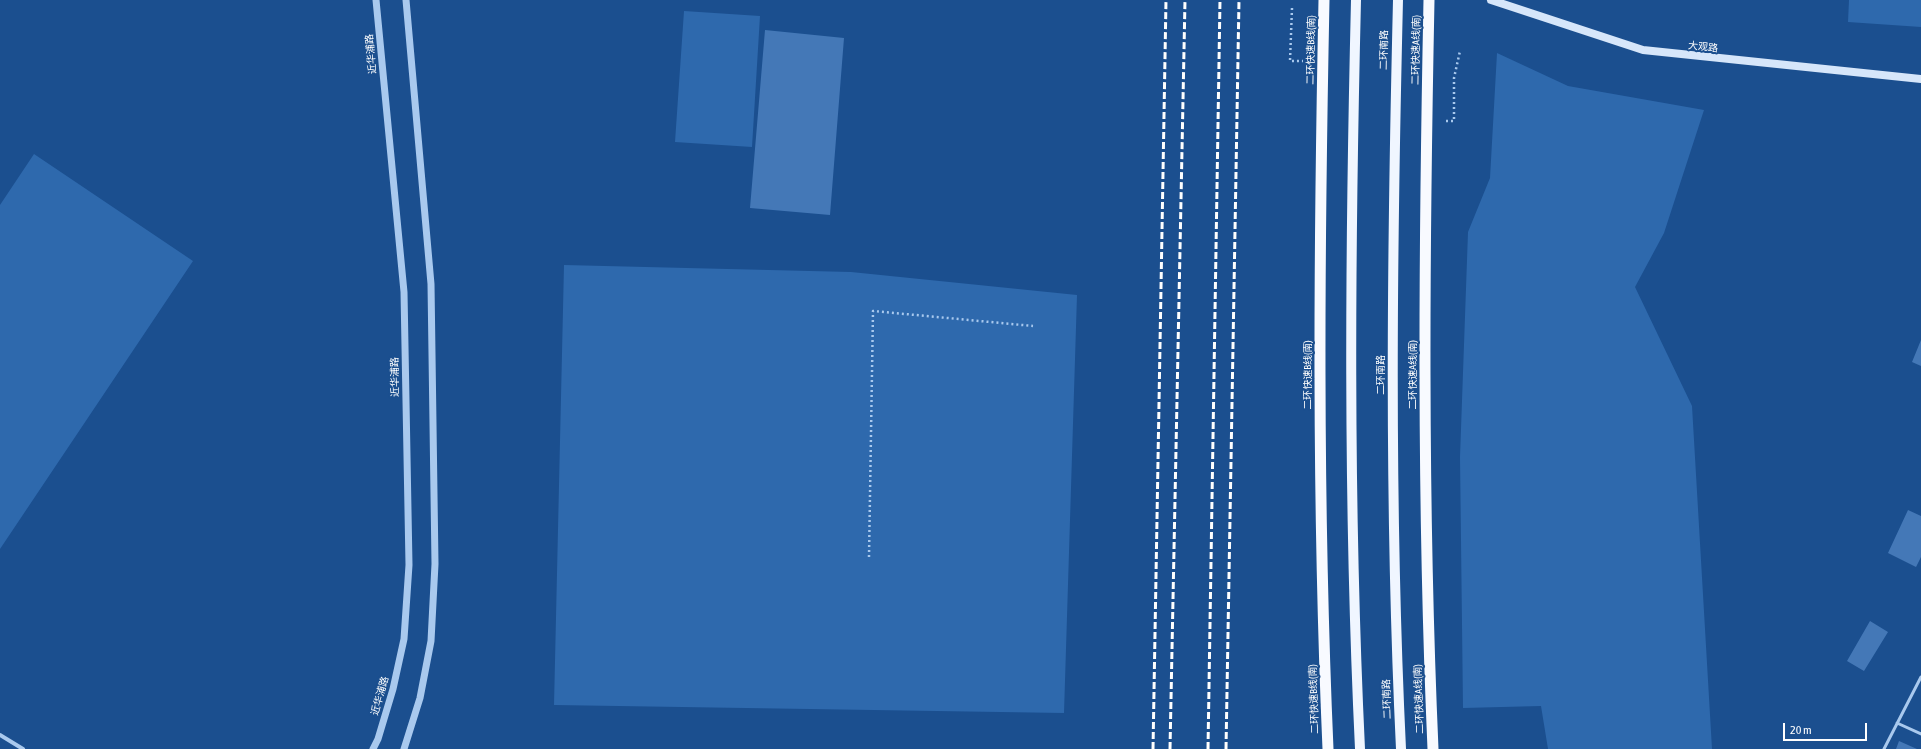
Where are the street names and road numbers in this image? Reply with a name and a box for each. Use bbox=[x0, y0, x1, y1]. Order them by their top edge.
street label: 二环快速B线(南) bbox=[1304, 15, 1318, 85]
street label: 二环快速A线(南) bbox=[1409, 15, 1423, 85]
street label: 二环南路 bbox=[1378, 30, 1390, 70]
street label: 近华浦路 bbox=[363, 34, 379, 74]
street label: 大观路 bbox=[1687, 39, 1719, 55]
street label: 二环快速B线(南) bbox=[1302, 340, 1314, 410]
street label: 二环快速A线(南) bbox=[1407, 340, 1419, 410]
street label: 二环南路 bbox=[1375, 355, 1387, 395]
street label: 近华浦路 bbox=[389, 357, 401, 397]
street label: 二环快速B线(南) bbox=[1307, 664, 1321, 734]
street label: 二环快速A线(南) bbox=[1412, 664, 1426, 734]
street label: 近华浦路 bbox=[369, 675, 391, 717]
street label: 二环南路 bbox=[1380, 679, 1394, 719]

